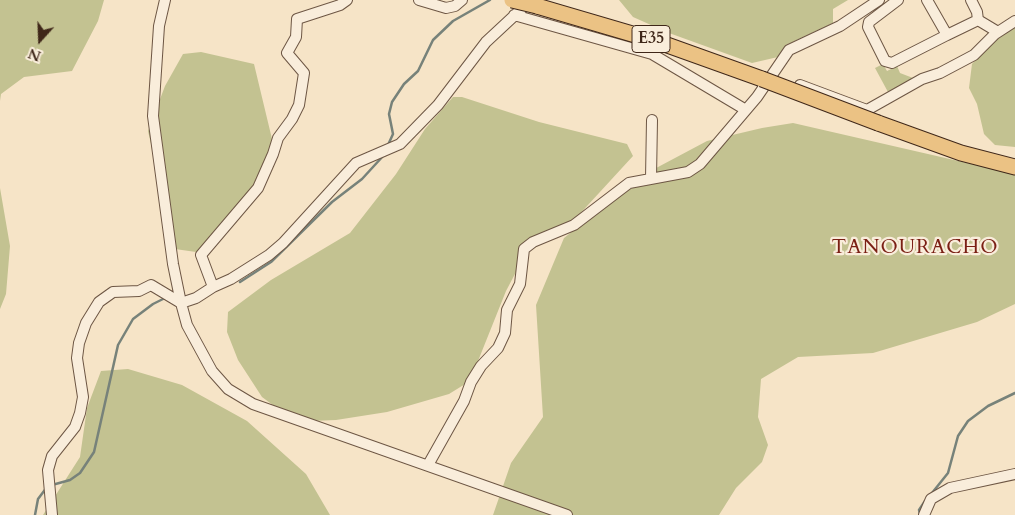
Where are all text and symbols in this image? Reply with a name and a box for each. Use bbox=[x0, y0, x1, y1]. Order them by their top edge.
north arrow bbox=[15, 15, 65, 65]
road number: E35 bbox=[632, 26, 670, 52]
text: N bbox=[26, 44, 44, 66]
district label: TANOURACHO bbox=[830, 236, 1000, 260]

